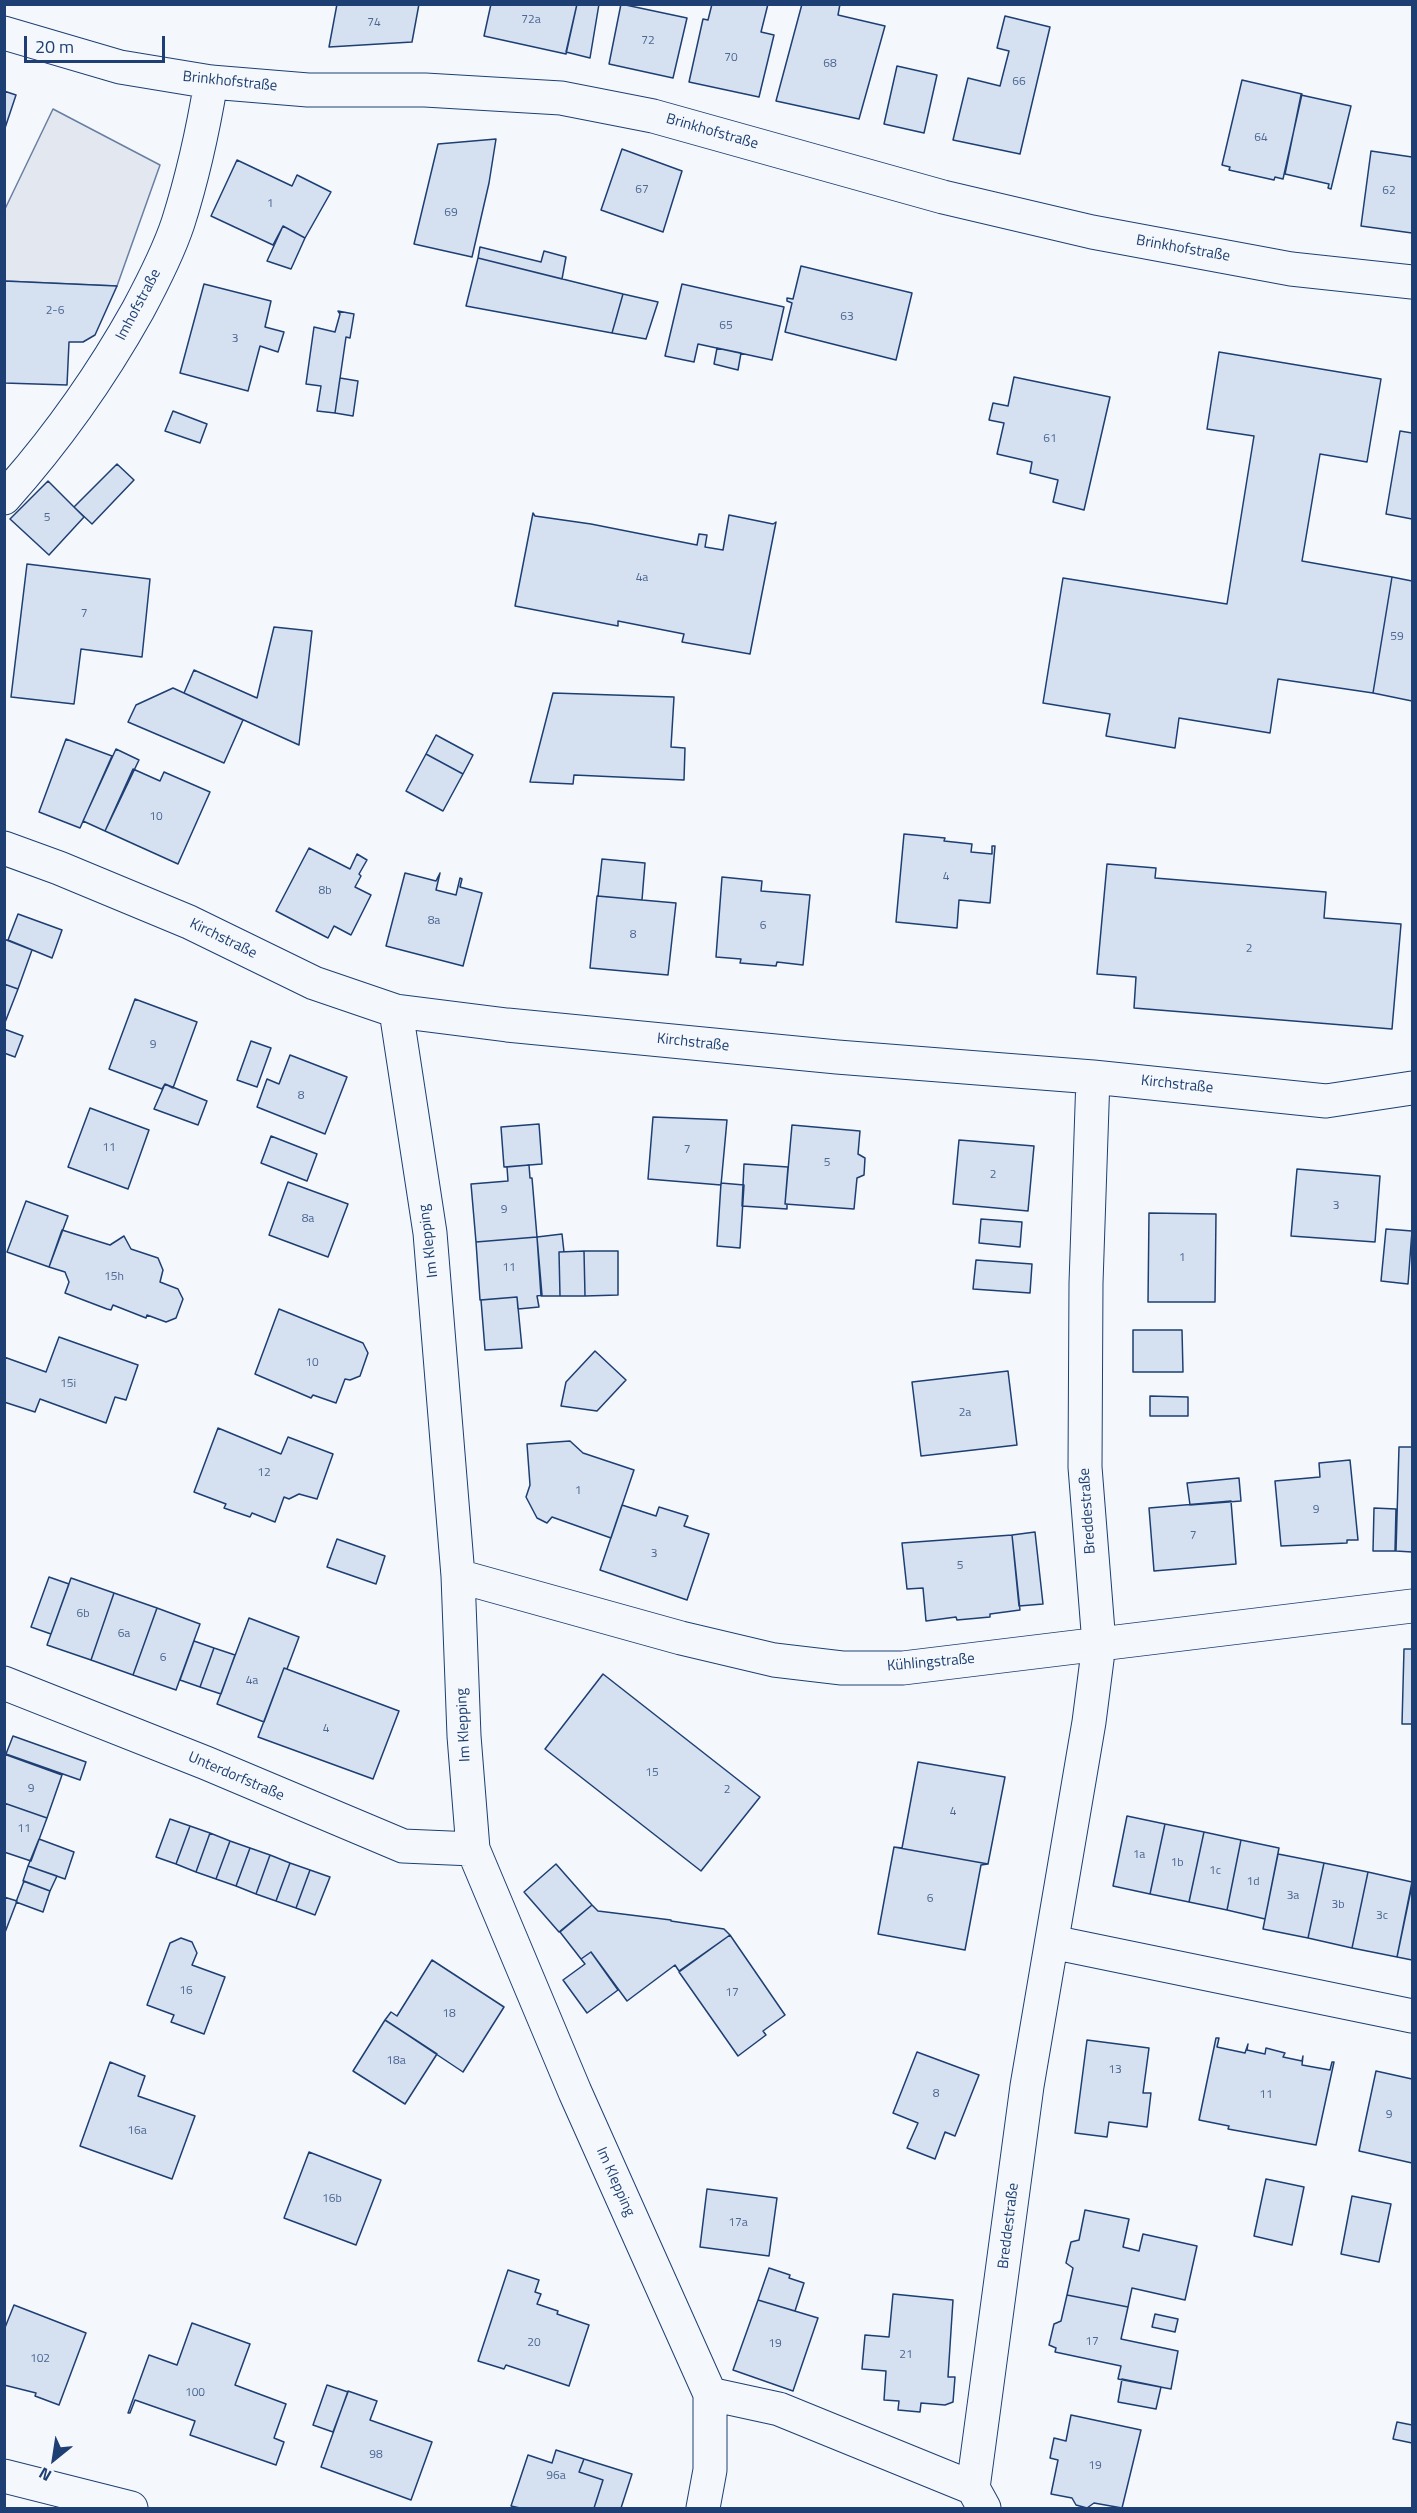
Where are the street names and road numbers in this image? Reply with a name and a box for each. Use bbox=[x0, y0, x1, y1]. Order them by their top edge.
street label: Brinkhofstraße bbox=[182, 68, 278, 96]
street label: Brinkhofstraße bbox=[664, 110, 760, 154]
street label: Brinkhofstraße bbox=[1135, 232, 1231, 266]
street label: Imhofstraße bbox=[113, 266, 165, 344]
street label: Kirchstraße bbox=[186, 915, 260, 963]
street label: Kirchstraße bbox=[656, 1030, 730, 1056]
street label: Kirchstraße bbox=[1140, 1072, 1214, 1098]
street label: Im Klepping bbox=[416, 1203, 442, 1279]
street label: Breddestraße bbox=[1076, 1467, 1100, 1555]
street label: Kühlingstraße bbox=[886, 1650, 976, 1676]
street label: Im Klepping bbox=[453, 1688, 475, 1762]
street label: Unterdorfstraße bbox=[185, 1749, 287, 1805]
street label: Im Klepping bbox=[592, 2145, 638, 2219]
street label: Breddestraße bbox=[995, 2182, 1023, 2270]

